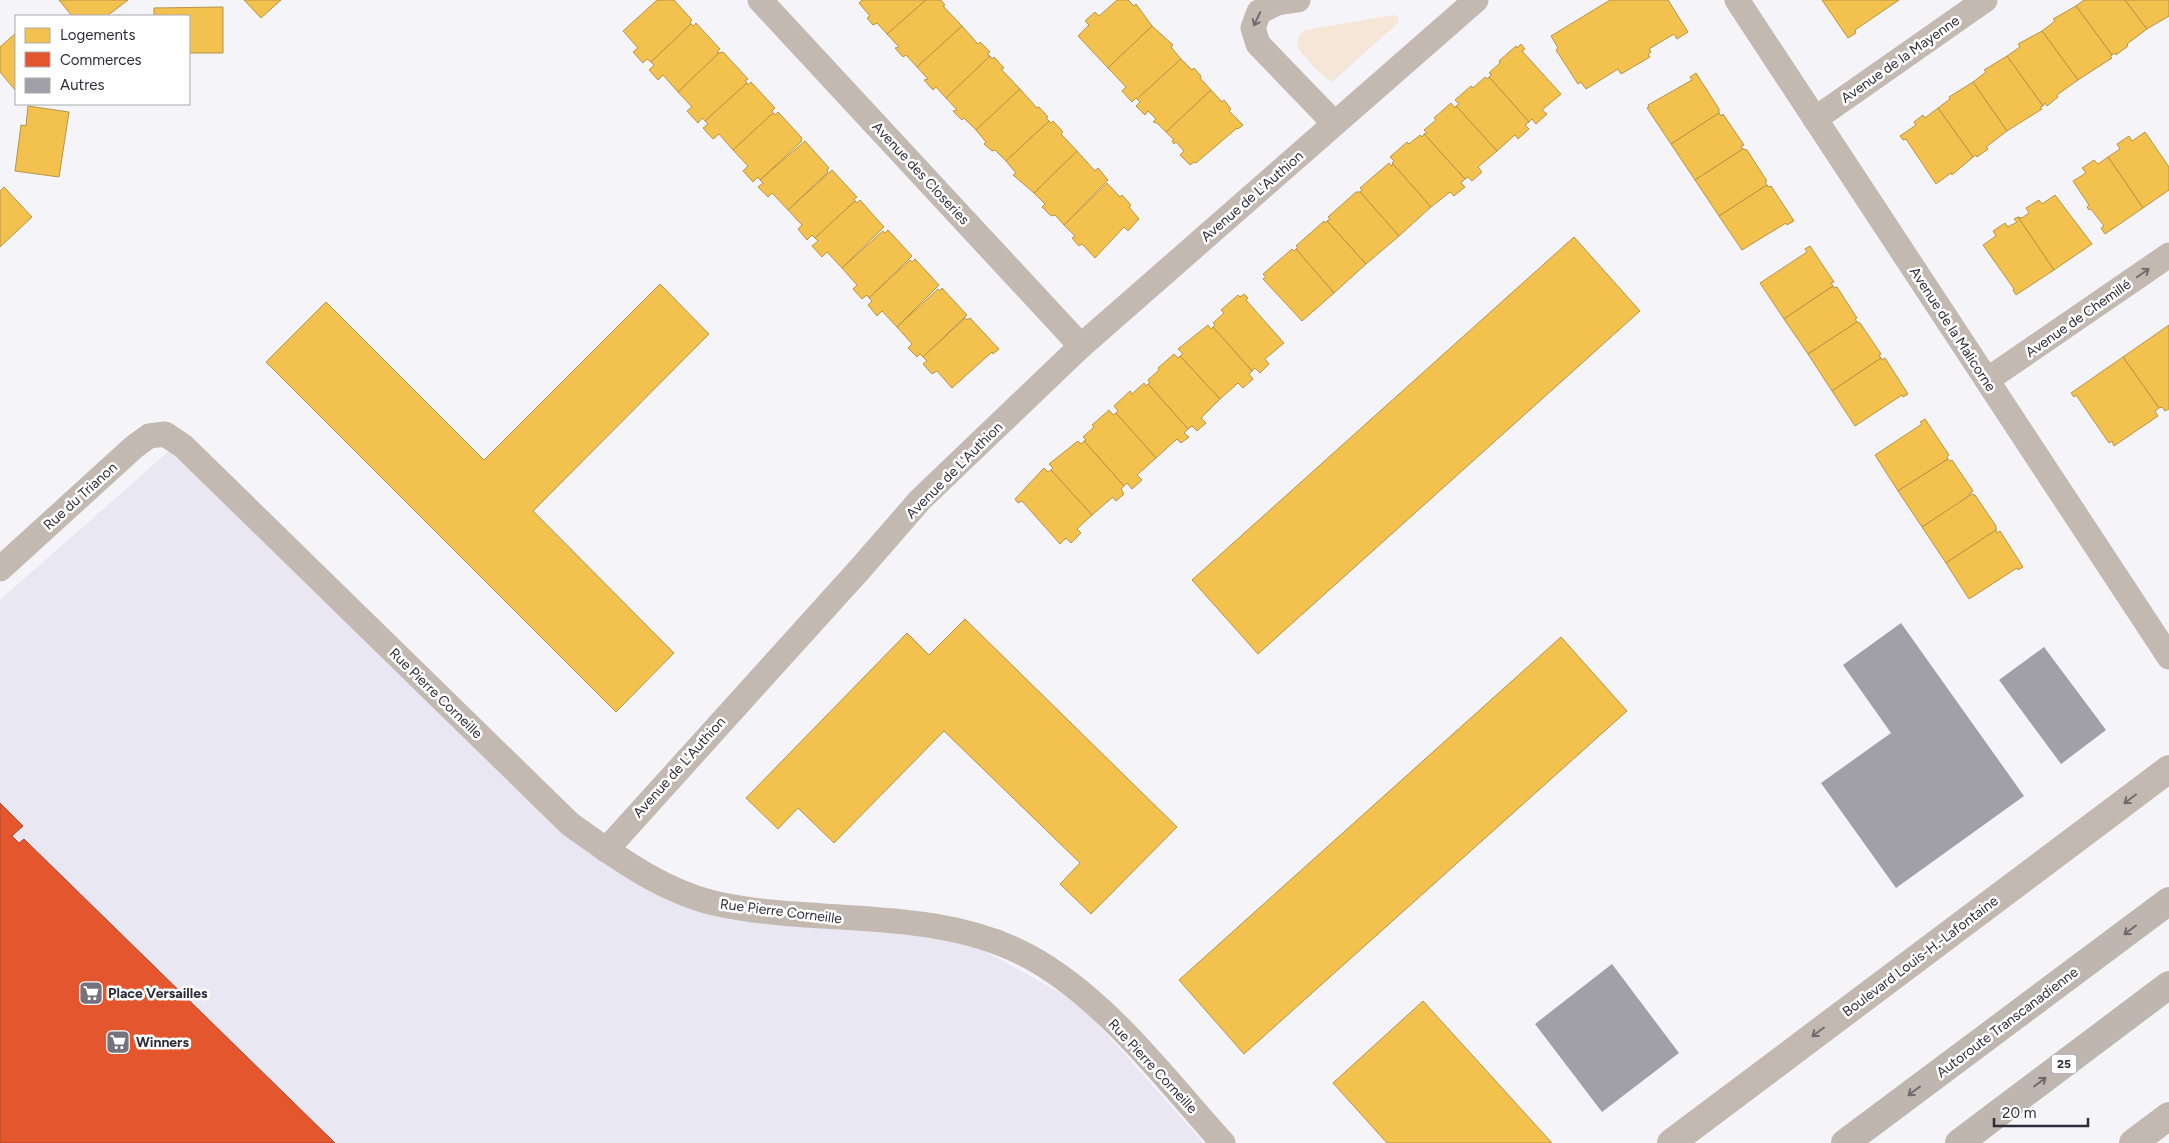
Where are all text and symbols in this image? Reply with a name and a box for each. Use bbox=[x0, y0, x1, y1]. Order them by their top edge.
one-way arrow bbox=[1252, 11, 1262, 26]
street label: Avenue de la Mayenne bbox=[1838, 12, 1963, 107]
legend bbox=[15, 15, 190, 105]
text: Logements bbox=[60, 26, 135, 44]
text: Commerces bbox=[60, 51, 142, 69]
text: Autres bbox=[60, 76, 104, 94]
street label: Avenue des Closeries bbox=[869, 118, 973, 228]
street label: Avenue de L'Authion bbox=[1198, 147, 1307, 245]
street label: Avenue de la Malicorne bbox=[1906, 264, 1999, 395]
one-way arrow bbox=[2136, 268, 2150, 278]
street label: Avenue de Chemillé bbox=[2022, 276, 2134, 361]
street label: Avenue de L'Authion bbox=[902, 418, 1006, 522]
street label: Rue du Trianon bbox=[40, 459, 121, 534]
street label: Rue Pierre Corneille bbox=[386, 645, 486, 742]
street label: Avenue de L'Authion bbox=[630, 713, 729, 821]
one-way arrow bbox=[2124, 793, 2137, 804]
street label: Boulevard Louis-H.-Lafontaine bbox=[1839, 892, 2002, 1020]
street label: Rue Pierre Corneille bbox=[719, 896, 843, 927]
one-way arrow bbox=[2124, 925, 2137, 936]
street label: Autoroute Transcanadienne bbox=[1933, 963, 2082, 1081]
supermarket icon: Place Versailles bbox=[78, 980, 104, 1006]
place label: Place Versailles bbox=[108, 985, 208, 1002]
street label: Rue Pierre Corneille bbox=[1105, 1016, 1201, 1117]
one-way arrow bbox=[1812, 1027, 1825, 1038]
supermarket icon: Winners bbox=[105, 1029, 131, 1055]
place label: Winners bbox=[136, 1034, 189, 1051]
road number: 25 bbox=[2052, 1054, 2076, 1074]
one-way arrow bbox=[2033, 1077, 2046, 1088]
one-way arrow bbox=[1908, 1086, 1921, 1097]
scale bar bbox=[1994, 1096, 2088, 1128]
text: 20 m bbox=[2002, 1104, 2036, 1122]

